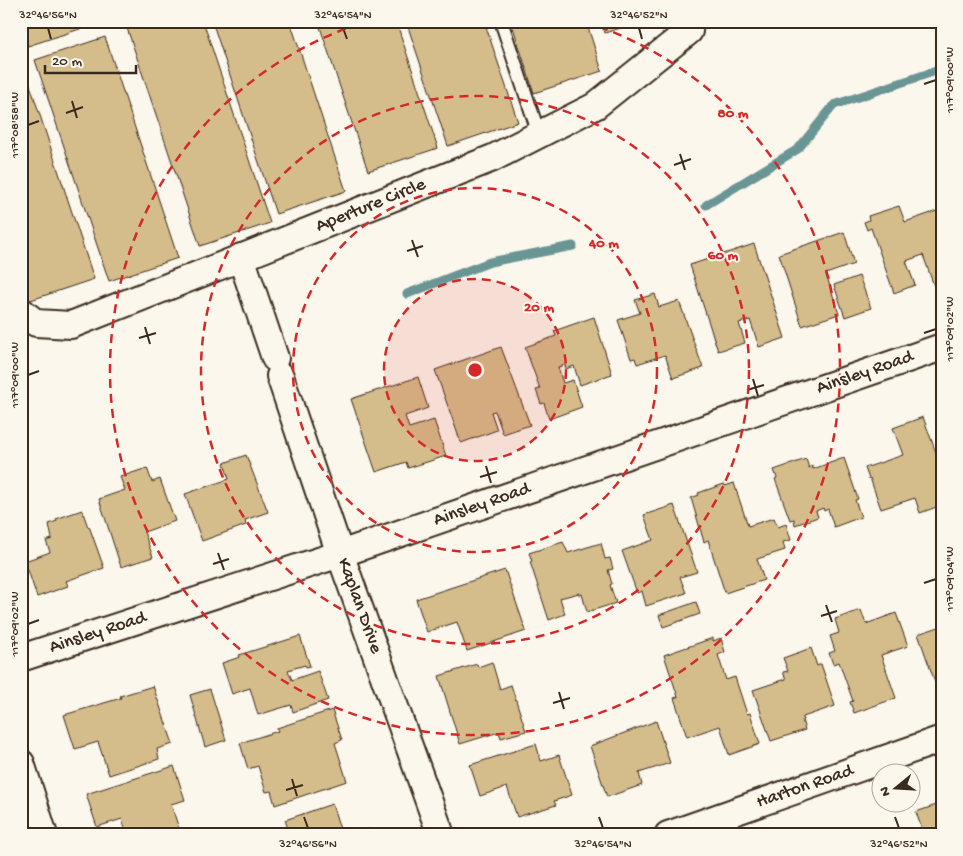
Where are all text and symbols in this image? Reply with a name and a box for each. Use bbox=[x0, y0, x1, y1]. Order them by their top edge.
text: 32°46'56"N bbox=[18, 9, 77, 23]
text: 32°46'54"N bbox=[313, 9, 372, 23]
text: 32°46'52"N bbox=[609, 9, 668, 23]
scale bar bbox=[45, 42, 136, 74]
text: 117°09'00"W bbox=[944, 47, 958, 114]
text: 20 m bbox=[52, 53, 82, 71]
text: 117°08'58"W bbox=[9, 92, 23, 159]
text: 80 m bbox=[718, 105, 749, 123]
street label: Aperture Circle bbox=[313, 173, 429, 238]
text: 40 m bbox=[588, 235, 619, 253]
text: 60 m bbox=[708, 247, 739, 265]
text: 117°09'02"W bbox=[944, 296, 958, 363]
text: 20 m bbox=[524, 299, 554, 317]
text: 117°09'00"W bbox=[9, 342, 23, 409]
street label: Ainsley Road bbox=[814, 345, 918, 400]
centre of rings bbox=[466, 361, 484, 379]
street label: Ainsley Road bbox=[431, 477, 535, 532]
text: 117°09'04"W bbox=[944, 547, 958, 612]
street label: Kaplan Drive bbox=[331, 555, 387, 657]
text: 117°09'02"W bbox=[9, 591, 23, 658]
street label: Ainsley Road bbox=[47, 606, 151, 659]
street label: Harton Road bbox=[754, 759, 858, 814]
north arrow bbox=[870, 764, 920, 814]
text: N bbox=[877, 784, 896, 798]
text: 32°46'56"N bbox=[278, 838, 337, 852]
text: 32°46'54"N bbox=[573, 838, 632, 852]
text: 32°46'52"N bbox=[869, 838, 928, 852]

